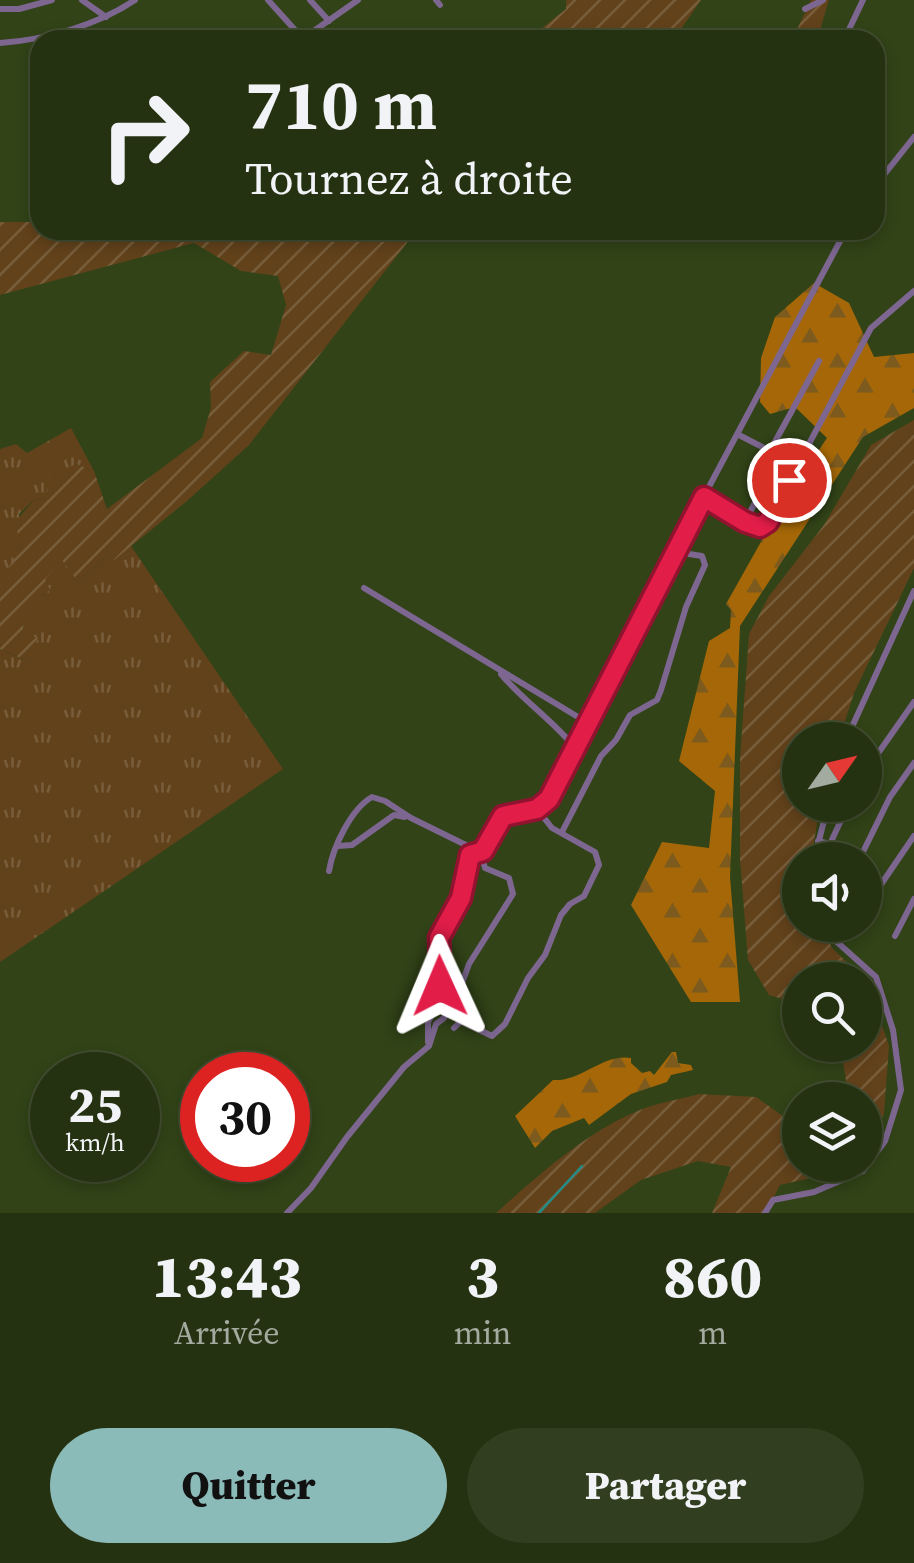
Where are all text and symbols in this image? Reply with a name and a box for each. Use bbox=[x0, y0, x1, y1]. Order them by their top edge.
text: 710 m bbox=[245, 56, 437, 152]
icon: right bbox=[80, 70, 210, 200]
text: Tournez à droite bbox=[245, 147, 573, 209]
pin bbox=[747, 438, 832, 523]
icon: arrive bbox=[762, 453, 817, 508]
north arrow bbox=[782, 722, 882, 822]
map controls bbox=[782, 722, 882, 1182]
button: sound bbox=[782, 842, 882, 942]
position arrow bbox=[388, 934, 492, 1038]
button: search bbox=[782, 962, 882, 1062]
speed limit sign: 30 bbox=[180, 1052, 310, 1182]
text: 25 bbox=[68, 1070, 122, 1139]
button: layers bbox=[782, 1082, 882, 1182]
text: km/h bbox=[65, 1125, 125, 1159]
text: 13:43 bbox=[152, 1235, 302, 1317]
text: 3 bbox=[466, 1235, 499, 1317]
text: 860 bbox=[663, 1235, 762, 1317]
text: Arrivée bbox=[174, 1311, 280, 1355]
text: min bbox=[454, 1311, 511, 1355]
text: m bbox=[698, 1311, 727, 1355]
button: Quitter bbox=[50, 1428, 447, 1543]
button: Partager bbox=[467, 1428, 864, 1543]

